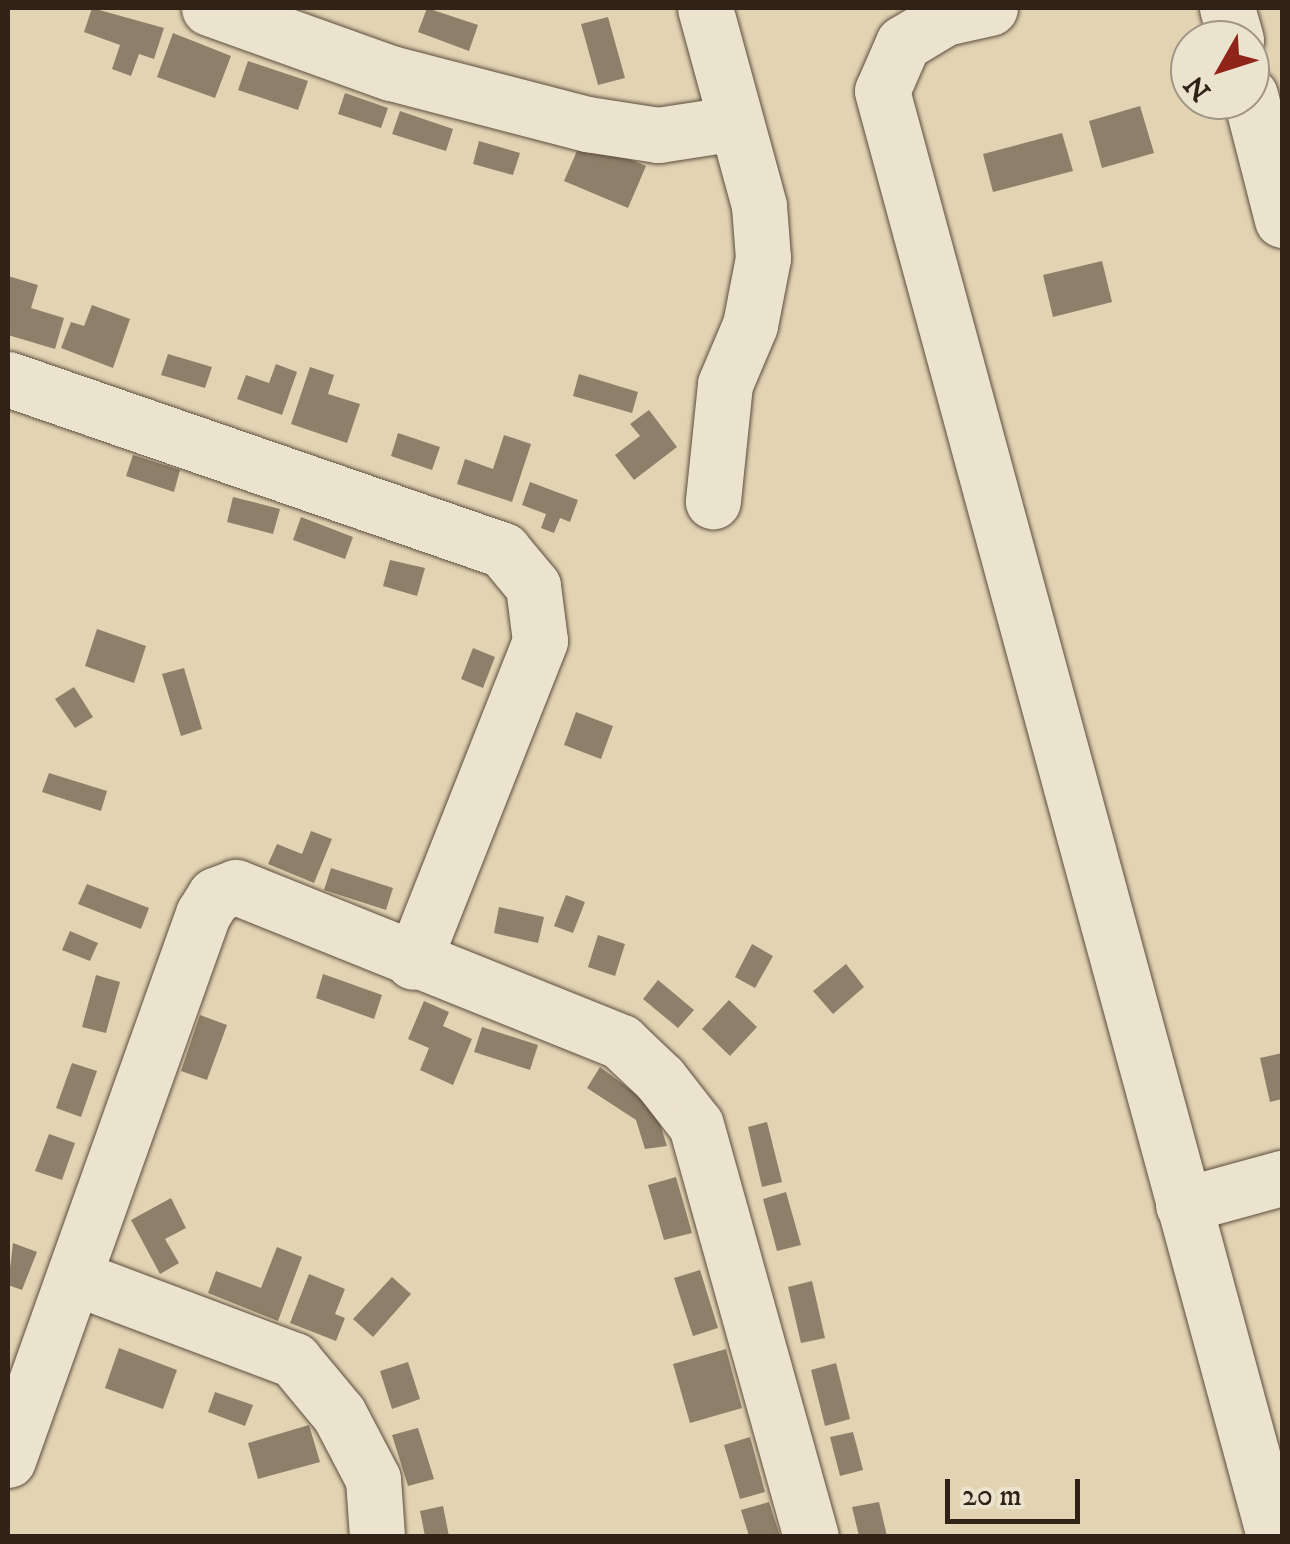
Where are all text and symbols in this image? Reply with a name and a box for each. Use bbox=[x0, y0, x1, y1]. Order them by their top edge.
north arrow bbox=[1170, 20, 1270, 120]
text: N bbox=[1177, 68, 1219, 108]
scale bar bbox=[950, 1459, 1085, 1521]
text: 20 m bbox=[962, 1478, 1022, 1515]

